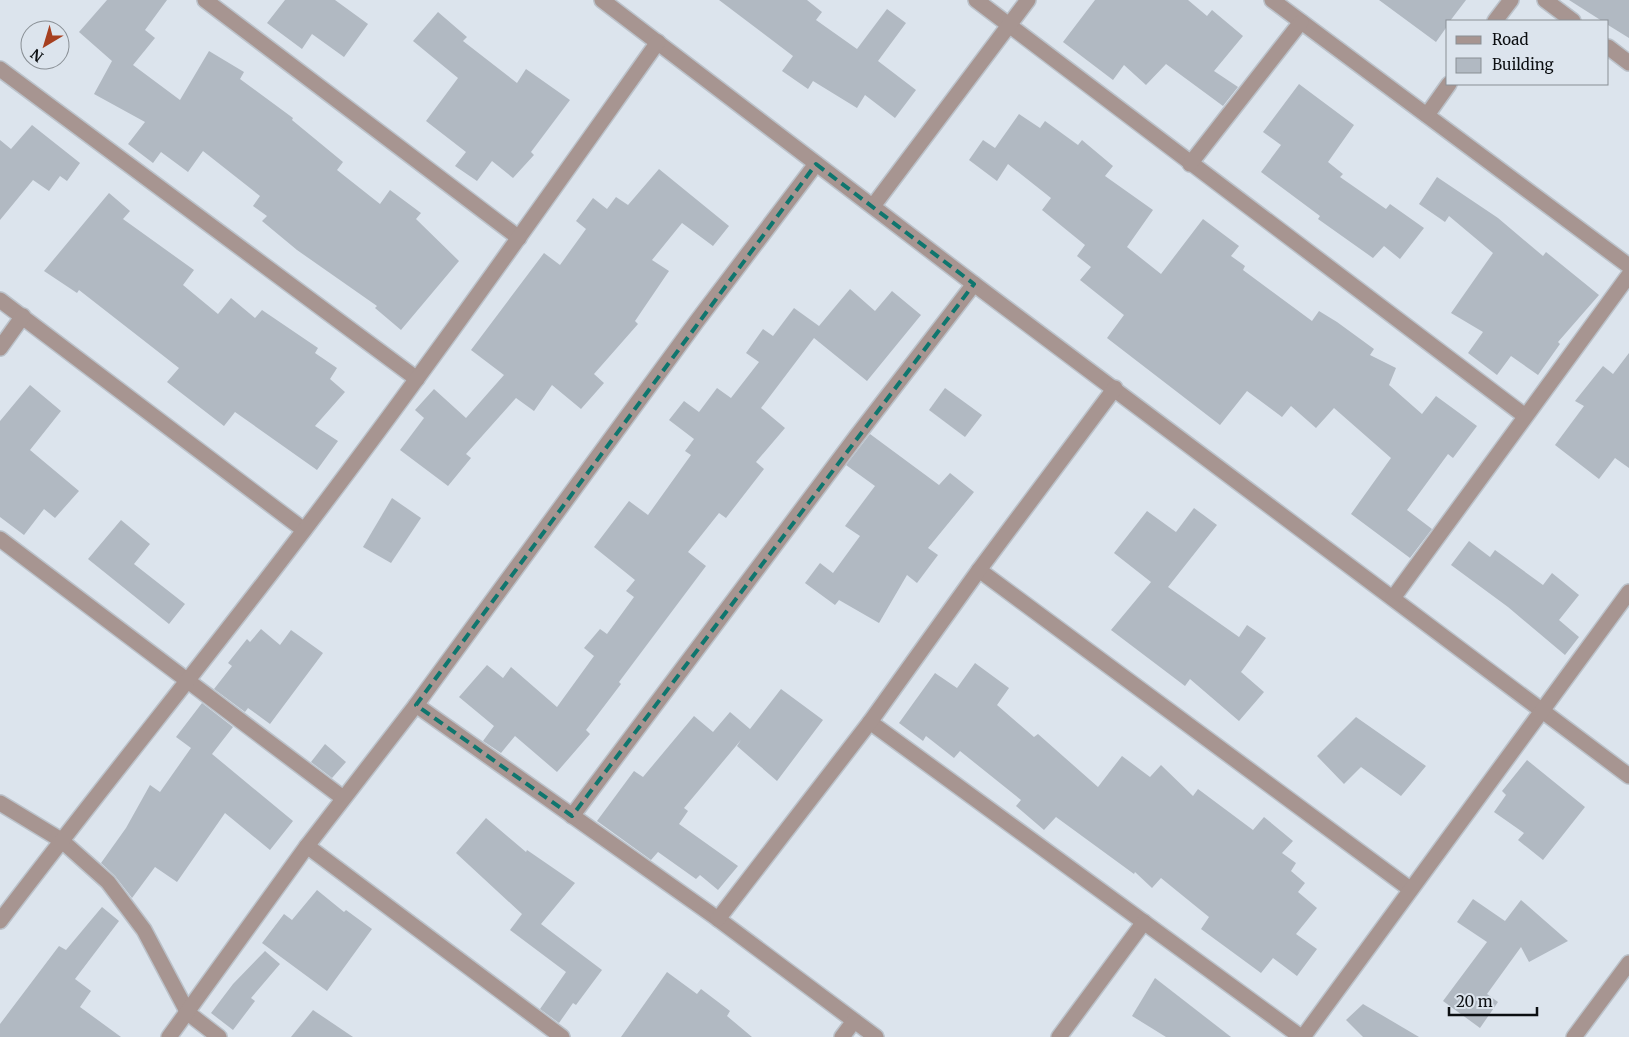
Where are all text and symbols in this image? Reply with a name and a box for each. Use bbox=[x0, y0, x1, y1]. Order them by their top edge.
north arrow bbox=[20, 20, 70, 70]
legend bbox=[1446, 20, 1609, 85]
text: Road bbox=[1492, 30, 1528, 49]
text: N bbox=[27, 45, 47, 66]
text: Building bbox=[1492, 55, 1554, 74]
scale bar bbox=[1449, 984, 1536, 1016]
text: 20 m bbox=[1456, 992, 1493, 1011]

